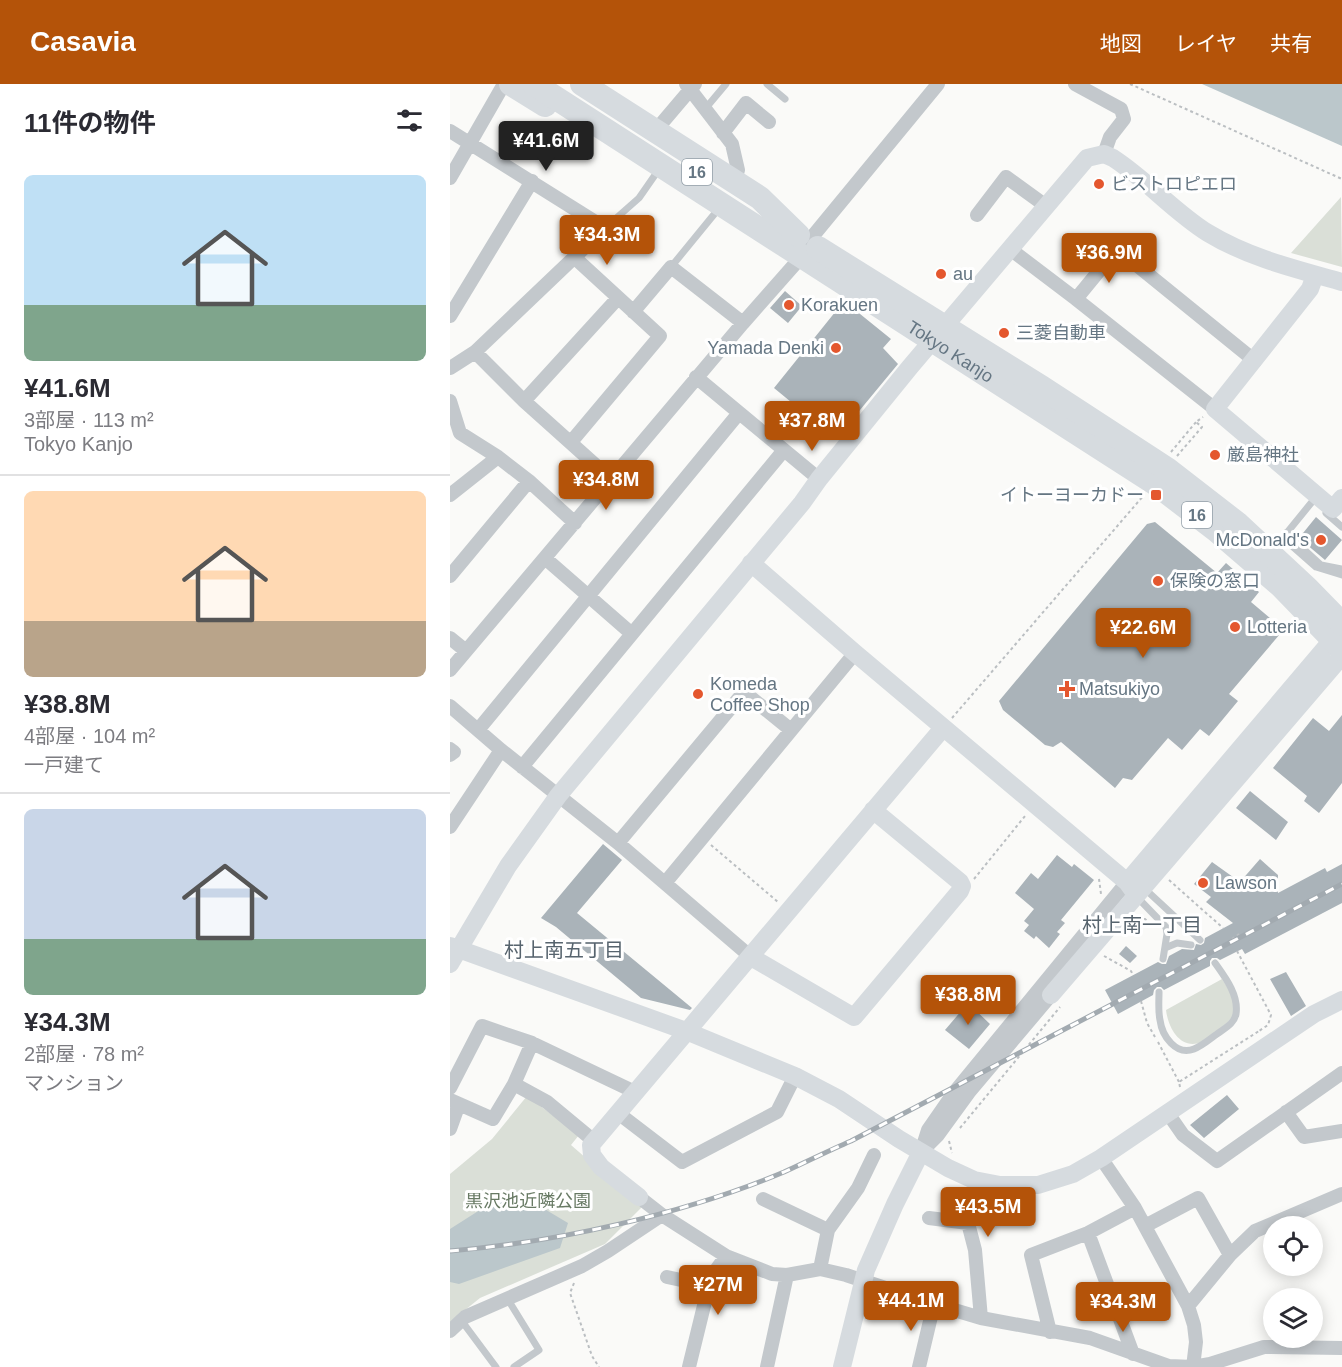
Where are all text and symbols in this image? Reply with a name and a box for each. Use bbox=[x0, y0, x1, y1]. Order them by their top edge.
text: Casavia bbox=[30, 26, 136, 57]
text: 地図 bbox=[1100, 32, 1142, 55]
text: レイヤ bbox=[1175, 32, 1237, 55]
text: 共有 bbox=[1270, 32, 1312, 55]
icon: filters bbox=[393, 104, 426, 137]
text: 11件の物件 bbox=[24, 108, 156, 138]
pin: ¥41.6M bbox=[497, 121, 595, 172]
text: ¥41.6M bbox=[513, 129, 579, 151]
road number: 16 bbox=[682, 159, 712, 185]
place label: ビストロピエロ bbox=[1111, 174, 1237, 194]
marker: ビストロピエロ bbox=[1092, 177, 1106, 191]
icon: home bbox=[171, 214, 279, 322]
pin: ¥34.3M bbox=[558, 215, 656, 266]
text: ¥34.3M bbox=[574, 223, 640, 245]
pin: ¥36.9M bbox=[1060, 233, 1158, 284]
text: ¥36.9M bbox=[1076, 241, 1142, 263]
place label: au bbox=[953, 264, 973, 284]
marker: au bbox=[934, 267, 948, 281]
place label: Korakuen bbox=[801, 295, 878, 315]
marker: Korakuen bbox=[782, 298, 796, 312]
street label: Tokyo Kanjo bbox=[904, 317, 997, 387]
place label: 三菱自動車 bbox=[1016, 323, 1106, 343]
marker: 三菱自動車 bbox=[997, 326, 1011, 340]
place label: Yamada Denki bbox=[707, 338, 824, 358]
marker: Yamada Denki bbox=[829, 341, 843, 355]
text: ¥41.6M bbox=[24, 373, 111, 403]
pin: ¥37.8M bbox=[763, 401, 861, 452]
text: 3部屋 · 113 m² bbox=[24, 409, 154, 431]
text: ¥37.8M bbox=[779, 409, 845, 431]
text: Tokyo Kanjo bbox=[24, 433, 133, 455]
place label: 厳島神社 bbox=[1227, 445, 1299, 465]
marker: 厳島神社 bbox=[1208, 448, 1222, 462]
pin: ¥34.8M bbox=[557, 460, 655, 511]
text: ¥34.8M bbox=[573, 468, 639, 490]
place label: イトーヨーカドー bbox=[1000, 485, 1144, 505]
marker: イトーヨーカドー bbox=[1149, 488, 1163, 502]
road number: 16 bbox=[1182, 502, 1212, 528]
icon: home bbox=[171, 530, 279, 638]
place label: McDonald's bbox=[1216, 530, 1309, 550]
marker: McDonald's bbox=[1314, 533, 1328, 547]
place label: 保険の窓口 bbox=[1170, 571, 1260, 591]
marker: 保険の窓口 bbox=[1151, 574, 1165, 588]
pin: ¥22.6M bbox=[1094, 608, 1192, 659]
text: ¥22.6M bbox=[1110, 616, 1176, 638]
place label: Lotteria bbox=[1247, 617, 1308, 637]
marker: Lotteria bbox=[1228, 620, 1242, 634]
place label: Komeda Coffee Shop bbox=[710, 674, 810, 715]
place label: Matsukiyo bbox=[1079, 679, 1160, 699]
marker: Matsukiyo bbox=[1060, 682, 1074, 696]
marker: Komeda Coffee Shop bbox=[691, 687, 705, 701]
text: ¥38.8M bbox=[24, 689, 111, 719]
text: 4部屋 · 104 m² bbox=[24, 725, 155, 747]
text: 一戸建て bbox=[24, 754, 104, 776]
icon: home bbox=[171, 848, 279, 956]
place label: Lawson bbox=[1215, 873, 1277, 893]
marker: Lawson bbox=[1196, 876, 1210, 890]
district label: 村上南一丁目 bbox=[1082, 914, 1202, 936]
district label: 村上南五丁目 bbox=[504, 939, 624, 961]
pin: ¥38.8M bbox=[919, 975, 1017, 1026]
text: ¥38.8M bbox=[935, 983, 1001, 1005]
text: ¥34.3M bbox=[24, 1007, 111, 1037]
text: 2部屋 · 78 m² bbox=[24, 1043, 144, 1065]
text: マンション bbox=[24, 1072, 124, 1094]
pin: ¥43.5M bbox=[939, 1187, 1037, 1238]
park label: 黒沢池近隣公園 bbox=[465, 1191, 591, 1211]
text: ¥43.5M bbox=[955, 1195, 1021, 1217]
map controls bbox=[1263, 1216, 1323, 1348]
button: locate bbox=[1263, 1216, 1323, 1276]
pin: ¥27M bbox=[682, 1265, 754, 1316]
text: ¥27M bbox=[693, 1273, 743, 1295]
pin: ¥44.1M bbox=[862, 1281, 960, 1332]
pin: ¥34.3M bbox=[1074, 1282, 1172, 1333]
button: layers bbox=[1263, 1288, 1323, 1348]
text: ¥44.1M bbox=[878, 1289, 944, 1311]
text: ¥34.3M bbox=[1090, 1290, 1156, 1312]

